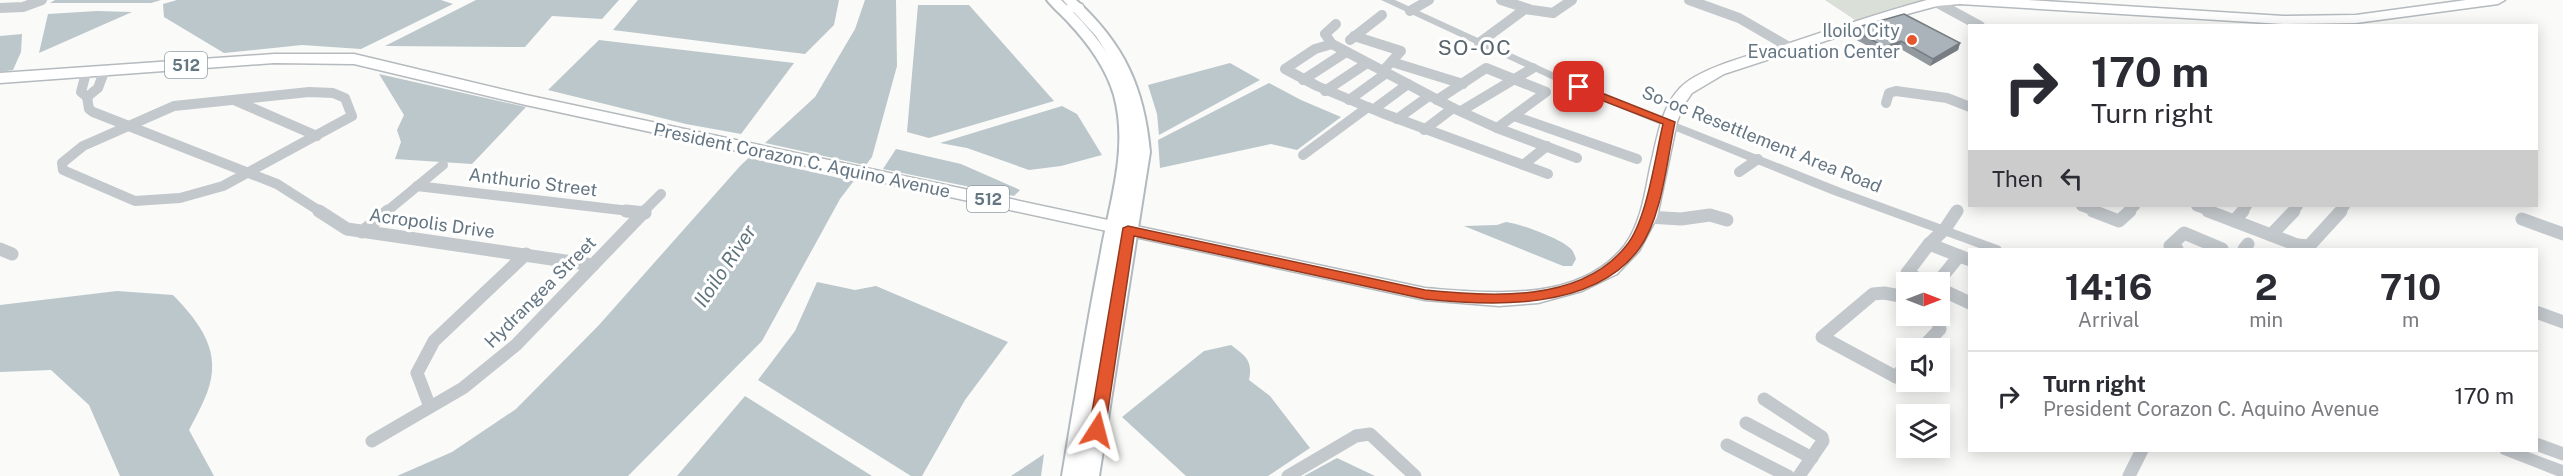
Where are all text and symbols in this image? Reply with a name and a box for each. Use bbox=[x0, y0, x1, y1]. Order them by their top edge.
place label: Iloilo City Evacuation Center bbox=[1748, 20, 1900, 62]
marker: Iloilo City Evacuation Center bbox=[1905, 33, 1919, 47]
district label: SO-OC bbox=[1438, 35, 1512, 60]
text: 170 m bbox=[2091, 47, 2209, 96]
icon: right bbox=[1992, 48, 2070, 126]
road number: 512 bbox=[165, 52, 207, 78]
pin bbox=[1553, 61, 1604, 112]
icon: arrive bbox=[1562, 70, 1595, 103]
street label: So-oc Resettlement Area Road bbox=[1639, 81, 1885, 197]
text: Turn right bbox=[2091, 97, 2214, 129]
street label: President Corazon C. Aquino Avenue bbox=[652, 118, 952, 202]
icon: left bbox=[2055, 162, 2088, 195]
street label: Anthurio Street bbox=[468, 164, 598, 200]
text: Then bbox=[1992, 166, 2043, 192]
road number: 512 bbox=[967, 186, 1009, 212]
street label: Acropolis Drive bbox=[368, 204, 496, 242]
water label: Iloilo River bbox=[689, 220, 761, 312]
street label: Hydrangea Street bbox=[480, 232, 600, 352]
text: 14:16 bbox=[2065, 266, 2153, 308]
text: 2 bbox=[2255, 266, 2278, 308]
text: 710 bbox=[2380, 266, 2441, 308]
north arrow bbox=[1896, 272, 1950, 326]
map controls bbox=[1896, 272, 1950, 458]
text: Arrival bbox=[2078, 308, 2140, 332]
text: min bbox=[2249, 308, 2283, 332]
text: m bbox=[2402, 308, 2419, 332]
button: sound bbox=[1896, 338, 1950, 392]
text: Turn right bbox=[2043, 371, 2146, 397]
icon: right bbox=[1992, 380, 2025, 413]
text: 170 m bbox=[2454, 383, 2514, 409]
text: President Corazon C. Aquino Avenue bbox=[2043, 397, 2379, 421]
position arrow bbox=[1065, 398, 1129, 462]
button: layers bbox=[1896, 404, 1950, 458]

